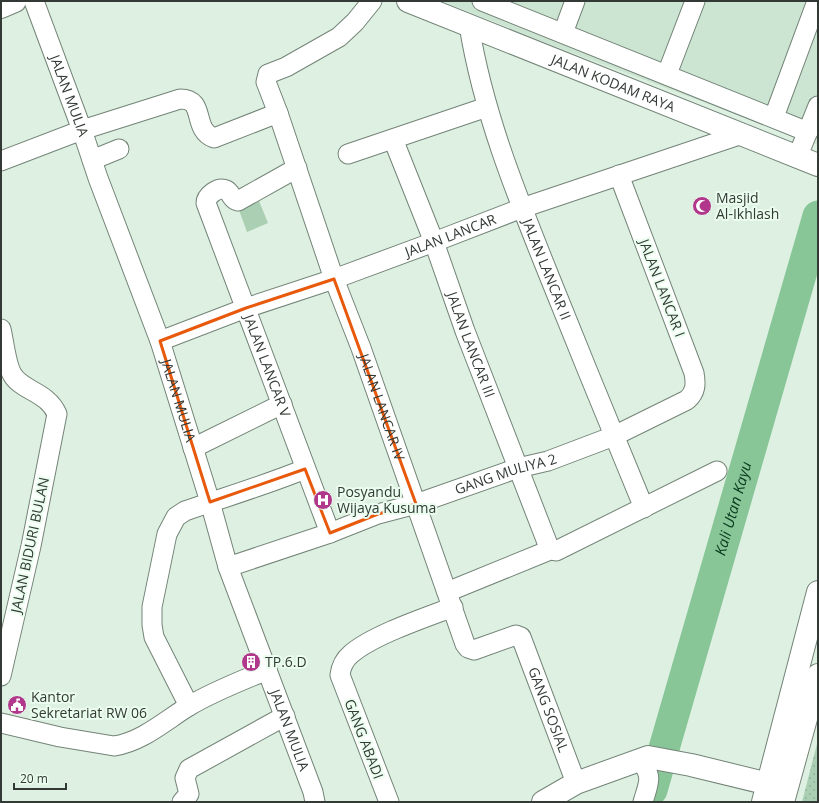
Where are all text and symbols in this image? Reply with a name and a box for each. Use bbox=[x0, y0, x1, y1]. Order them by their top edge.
street label: JALAN KODAM RAYA bbox=[547, 49, 678, 116]
street label: JALAN MULIA bbox=[45, 50, 94, 139]
place label: Masjid Al-Ikhlash bbox=[716, 188, 779, 223]
mosque icon: Masjid Al-Ikhlash bbox=[691, 195, 713, 217]
street label: JALAN LANCAR bbox=[400, 209, 499, 262]
street label: JALAN LANCAR II bbox=[518, 214, 576, 323]
street label: JALAN LANCAR I bbox=[634, 234, 690, 340]
street label: JALAN LANCAR III bbox=[442, 287, 500, 400]
street label: JALAN LANCAR V bbox=[239, 310, 296, 420]
street label: JALAN LANCAR IV bbox=[354, 349, 410, 464]
street label: JALAN MULIA bbox=[157, 355, 201, 444]
street label: GANG MULIYA 2 bbox=[452, 449, 559, 499]
water label: Kali Utan Kayu bbox=[709, 459, 756, 558]
street label: JALAN BIDURI BULAN bbox=[5, 475, 53, 617]
place label: Posyandu Wijaya Kusuma bbox=[337, 482, 436, 517]
hospital icon: Posyandu Wijaya Kusuma bbox=[312, 489, 334, 511]
building icon: TP.6.D bbox=[240, 651, 262, 673]
place label: TP.6.D bbox=[265, 652, 307, 671]
street label: GANG SOSIAL bbox=[524, 664, 574, 755]
street label: JALAN MULIA bbox=[265, 685, 314, 774]
place label: Kantor Sekretariat RW 06 bbox=[31, 687, 147, 722]
public building icon: Kantor Sekretariat RW 06 bbox=[6, 694, 28, 716]
street label: GANG ABADI bbox=[341, 696, 388, 782]
scale bar bbox=[14, 765, 66, 791]
text: 20 m bbox=[20, 770, 48, 787]

